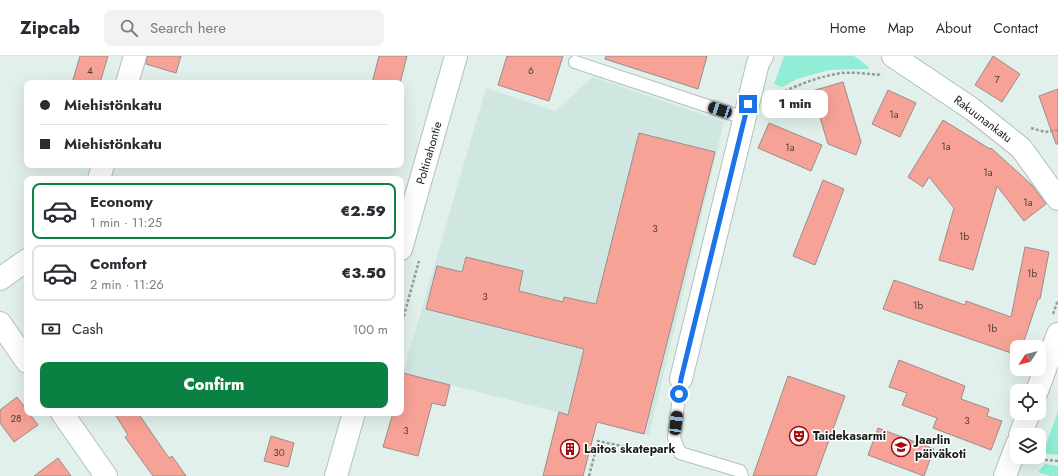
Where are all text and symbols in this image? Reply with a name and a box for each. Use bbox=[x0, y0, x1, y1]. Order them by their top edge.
search box bbox=[104, 10, 384, 46]
text: Zipcab bbox=[20, 14, 80, 41]
icon: search bbox=[118, 17, 140, 39]
text: Search here bbox=[150, 17, 226, 39]
text: Home bbox=[830, 18, 866, 38]
text: Map bbox=[888, 18, 914, 38]
text: About bbox=[936, 18, 971, 38]
text: Contact bbox=[993, 18, 1038, 38]
house number: 4 bbox=[87, 63, 93, 78]
house number: 6 bbox=[528, 63, 534, 78]
house number: 7 bbox=[994, 72, 1000, 87]
callout: 1 min bbox=[762, 90, 828, 118]
street label: Rakuunankatu bbox=[950, 91, 1016, 147]
text: Miehistönkatu bbox=[64, 94, 162, 116]
text: 1 min bbox=[779, 94, 811, 113]
route end bbox=[739, 95, 757, 113]
car bbox=[707, 101, 733, 119]
house number: 1a bbox=[889, 107, 899, 122]
street label: Poltinahontie bbox=[411, 119, 447, 187]
text: Miehistönkatu bbox=[64, 133, 162, 155]
house number: 1a bbox=[941, 139, 951, 154]
house number: 1a bbox=[785, 140, 795, 155]
house number: 1a bbox=[983, 165, 993, 180]
text: Economy bbox=[90, 191, 153, 213]
icon: car bbox=[42, 193, 78, 229]
house number: 1a bbox=[1023, 195, 1033, 210]
text: €2.59 bbox=[340, 200, 386, 222]
text: 1 min · 11:25 bbox=[90, 213, 162, 232]
house number: 3 bbox=[652, 221, 658, 236]
house number: 1b bbox=[959, 229, 969, 244]
text: Comfort bbox=[90, 253, 147, 275]
icon: car bbox=[42, 255, 78, 291]
text: €3.50 bbox=[341, 262, 386, 284]
house number: 1b bbox=[1027, 266, 1037, 281]
text: 2 min · 11:26 bbox=[90, 275, 164, 294]
house number: 3 bbox=[482, 289, 488, 304]
house number: 1b bbox=[913, 298, 923, 313]
icon: cash bbox=[40, 318, 62, 340]
text: Cash bbox=[72, 318, 103, 340]
text: 100 m bbox=[353, 320, 388, 339]
house number: 1b bbox=[987, 321, 997, 336]
north arrow bbox=[1010, 340, 1046, 376]
map controls bbox=[1010, 340, 1046, 464]
button: Confirm bbox=[40, 362, 388, 408]
button: locate bbox=[1010, 384, 1046, 420]
route start bbox=[670, 385, 688, 403]
car bbox=[669, 410, 683, 436]
house number: 28 bbox=[10, 411, 22, 426]
house number: 3 bbox=[964, 413, 970, 428]
house number: 3 bbox=[403, 423, 409, 438]
theatre icon: Taidekasarmi bbox=[788, 425, 810, 447]
place label: Taidekasarmi bbox=[813, 427, 886, 445]
button: layers bbox=[1010, 428, 1046, 464]
place label: Jaarlin päiväkoti bbox=[913, 431, 966, 463]
school or university icon: Jaarlin päiväkoti bbox=[890, 436, 912, 458]
building icon: Laitos skatepark bbox=[559, 438, 581, 460]
place label: Laitos skatepark bbox=[584, 440, 675, 458]
house number: 30 bbox=[273, 445, 285, 460]

